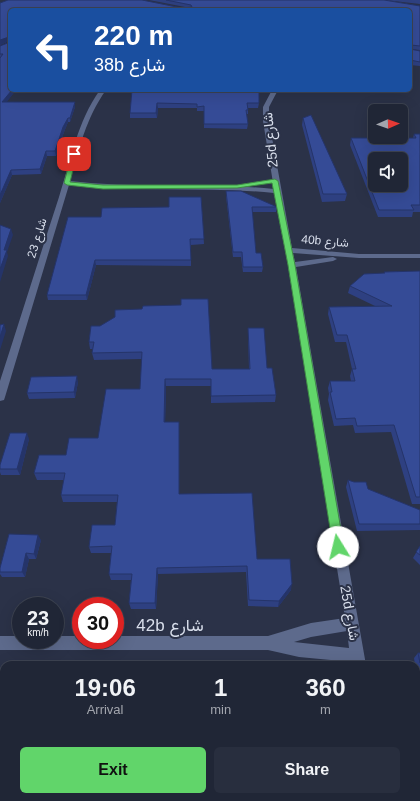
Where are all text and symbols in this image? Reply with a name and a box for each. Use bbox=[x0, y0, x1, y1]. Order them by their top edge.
text: 220 m bbox=[94, 20, 173, 51]
icon: left bbox=[28, 24, 80, 76]
text: 38b شارع bbox=[94, 55, 165, 75]
north arrow bbox=[368, 104, 408, 144]
map controls bbox=[368, 104, 408, 192]
street label: 25d شارع bbox=[259, 111, 284, 168]
pin bbox=[57, 137, 91, 171]
icon: arrive bbox=[63, 143, 85, 165]
button: sound bbox=[368, 152, 408, 192]
street label: شارع 23 bbox=[24, 216, 52, 260]
street label: 40b شارع bbox=[301, 232, 349, 252]
position arrow bbox=[317, 526, 359, 568]
street label: 25d شارع bbox=[334, 584, 363, 642]
speed limit sign: 30 bbox=[72, 597, 124, 649]
text: 23 bbox=[27, 607, 49, 629]
street label: 42b شارع bbox=[136, 616, 204, 637]
text: km/h bbox=[27, 627, 49, 638]
text: 19:06 bbox=[74, 674, 136, 701]
text: 1 bbox=[214, 674, 227, 701]
text: 360 bbox=[306, 674, 346, 701]
text: Arrival bbox=[87, 702, 124, 717]
text: min bbox=[210, 702, 231, 717]
text: m bbox=[320, 702, 331, 717]
button: Exit bbox=[20, 747, 206, 793]
button: Share bbox=[214, 747, 400, 793]

